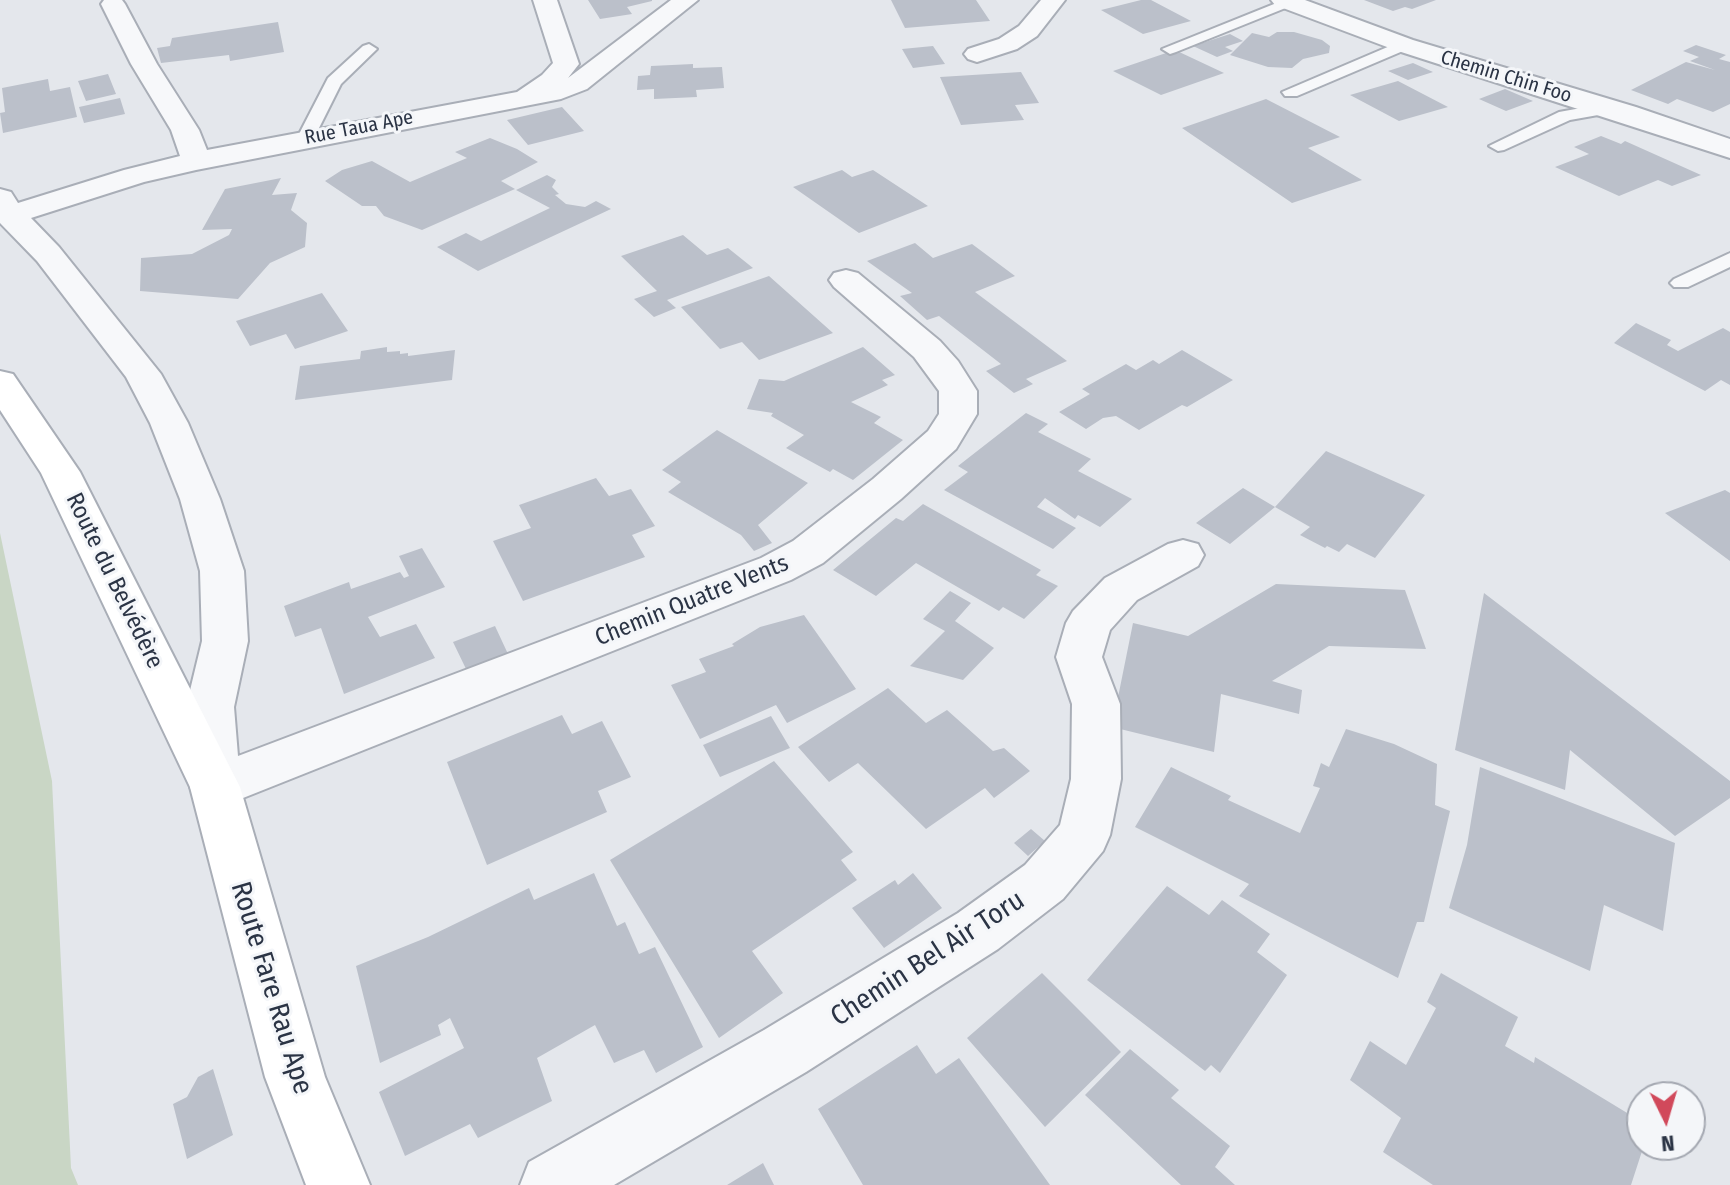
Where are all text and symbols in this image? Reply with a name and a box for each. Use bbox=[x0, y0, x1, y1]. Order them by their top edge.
street label: Chemin Chin Foo bbox=[1438, 46, 1574, 108]
street label: Rue Taua Ape bbox=[303, 106, 415, 150]
street label: Route du Belvédère bbox=[59, 489, 169, 673]
street label: Chemin Quatre Vents bbox=[591, 549, 793, 653]
street label: Route Fare Rau Ape bbox=[223, 878, 319, 1098]
street label: Chemin Bel Air Toru bbox=[825, 884, 1031, 1034]
north arrow bbox=[1626, 1081, 1706, 1161]
text: N bbox=[1660, 1129, 1676, 1157]

